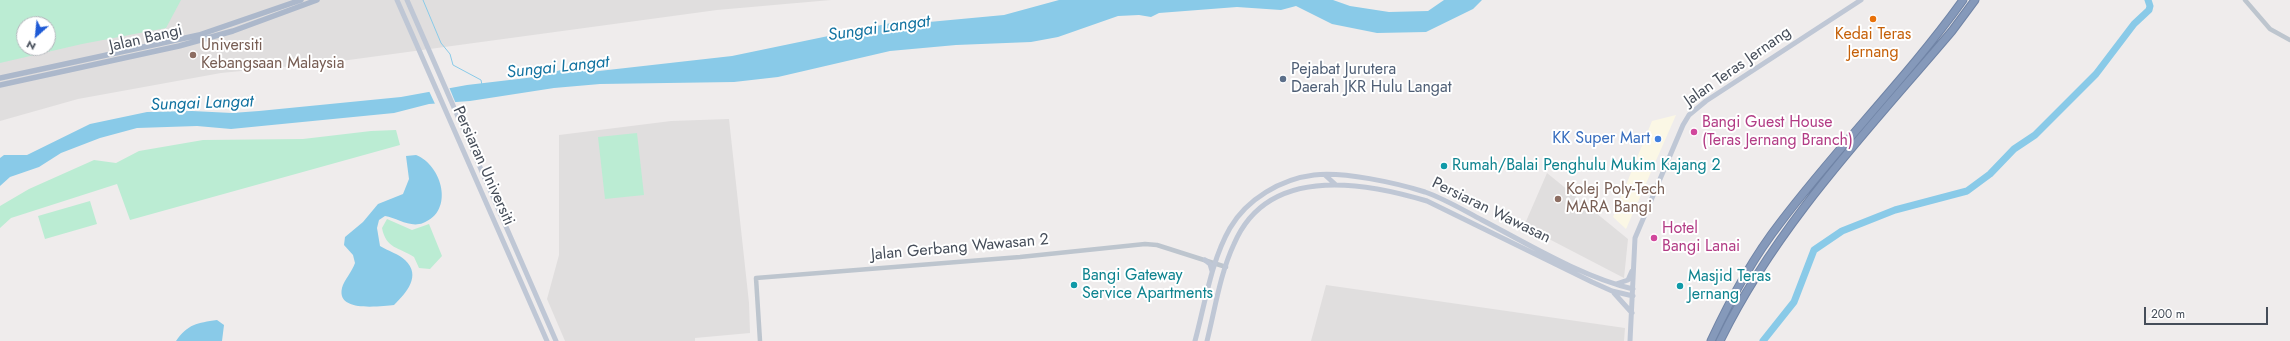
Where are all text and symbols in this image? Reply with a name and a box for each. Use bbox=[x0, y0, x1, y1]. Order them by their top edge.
water label: Sungai Langat bbox=[827, 12, 931, 46]
marker: Kedai Teras Jernang bbox=[1868, 14, 1878, 24]
north arrow bbox=[16, 16, 56, 56]
street label: Jalan Bangi bbox=[108, 21, 184, 57]
street label: Jalan Teras Jernang bbox=[1681, 23, 1795, 111]
place label: Kedai Teras Jernang bbox=[1835, 25, 1911, 63]
place label: Universiti Kebangsaan Malaysia bbox=[201, 36, 344, 74]
text: N bbox=[23, 37, 39, 55]
marker: Universiti Kebangsaan Malaysia bbox=[188, 50, 198, 60]
water label: Sungai Langat bbox=[506, 52, 610, 84]
place label: Pejabat Jurutera Daerah JKR Hulu Langat bbox=[1291, 60, 1452, 98]
marker: Pejabat Jurutera Daerah JKR Hulu Langat bbox=[1278, 74, 1288, 84]
water label: Sungai Langat bbox=[150, 92, 254, 116]
street label: Persiaran Universiti bbox=[448, 103, 518, 229]
place label: Bangi Guest House (Teras Jernang Branch) bbox=[1702, 113, 1853, 151]
marker: Bangi Guest House (Teras Jernang Branch) bbox=[1689, 127, 1699, 137]
place label: KK Super Mart bbox=[1552, 129, 1650, 149]
marker: KK Super Mart bbox=[1653, 134, 1663, 144]
place label: Rumah/Balai Penghulu Mukim Kajang 2 bbox=[1452, 156, 1721, 176]
marker: Rumah/Balai Penghulu Mukim Kajang 2 bbox=[1439, 161, 1449, 171]
street label: Persiaran Wawasan bbox=[1429, 174, 1553, 248]
place label: Kolej Poly-Tech MARA Bangi bbox=[1566, 180, 1665, 218]
marker: Kolej Poly-Tech MARA Bangi bbox=[1553, 194, 1563, 204]
place label: Hotel Bangi Lanai bbox=[1662, 219, 1740, 257]
street label: Jalan Gerbang Wawasan 2 bbox=[870, 231, 1050, 265]
marker: Hotel Bangi Lanai bbox=[1649, 233, 1659, 243]
place label: Bangi Gateway Service Apartments bbox=[1082, 266, 1213, 304]
place label: Masjid Teras Jernang bbox=[1688, 267, 1771, 305]
marker: Bangi Gateway Service Apartments bbox=[1069, 280, 1079, 290]
marker: Masjid Teras Jernang bbox=[1675, 281, 1685, 291]
scale bar bbox=[2146, 299, 2270, 325]
text: 200 m bbox=[2151, 305, 2185, 323]

